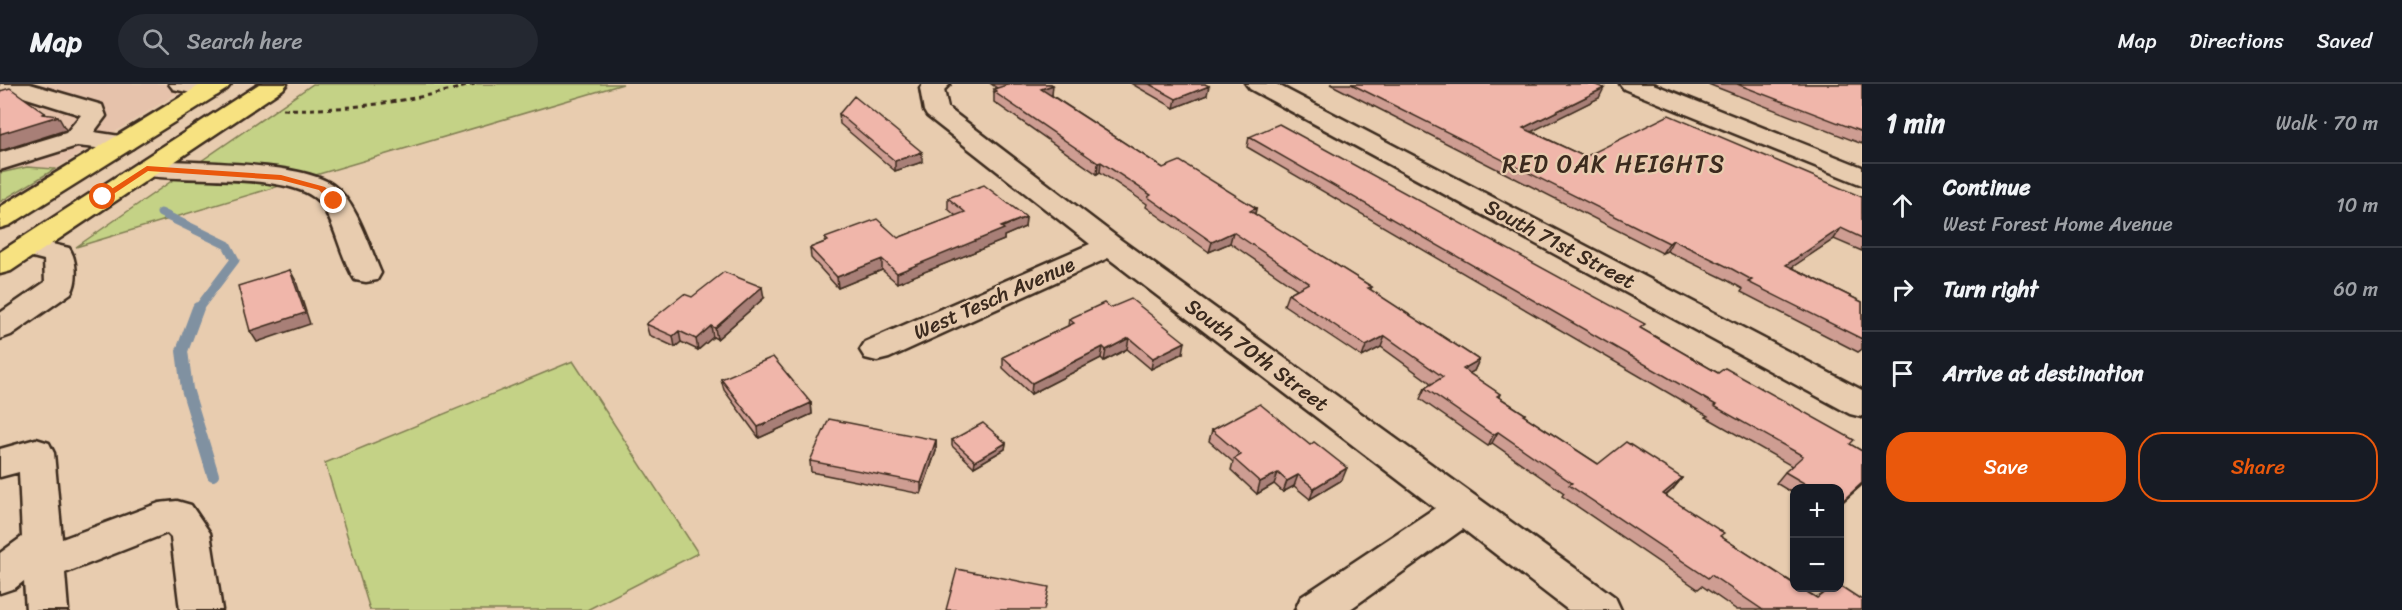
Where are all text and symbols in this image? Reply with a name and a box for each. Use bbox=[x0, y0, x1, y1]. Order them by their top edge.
search box bbox=[118, 14, 538, 68]
text: Map bbox=[30, 17, 82, 66]
text: Search here bbox=[187, 22, 303, 61]
text: Map bbox=[2118, 22, 2156, 60]
text: Directions bbox=[2189, 22, 2284, 60]
text: Saved bbox=[2317, 22, 2372, 60]
icon: search bbox=[139, 25, 172, 58]
text: 1 min bbox=[1886, 100, 1945, 146]
text: Walk · 70 m bbox=[2276, 106, 2378, 141]
district label: RED OAK HEIGHTS bbox=[1502, 143, 1726, 185]
text: Continue bbox=[1943, 168, 2031, 207]
route start bbox=[89, 183, 115, 209]
route end bbox=[320, 187, 346, 213]
street label: South 71st Street bbox=[1477, 188, 1643, 300]
text: 10 m bbox=[2336, 188, 2378, 223]
icon: ahead bbox=[1886, 189, 1919, 222]
text: West Forest Home Avenue bbox=[1943, 207, 2173, 242]
street label: West Tesch Avenue bbox=[907, 245, 1081, 351]
text: Turn right bbox=[1943, 270, 2038, 309]
text: 60 m bbox=[2333, 272, 2378, 307]
icon: right bbox=[1886, 273, 1919, 306]
street label: South 70th Street bbox=[1177, 288, 1337, 422]
text: Arrive at destination bbox=[1943, 354, 2144, 393]
icon: arrive bbox=[1886, 357, 1919, 390]
button: Save bbox=[1886, 432, 2126, 502]
button: Share bbox=[2138, 432, 2378, 502]
map controls bbox=[1790, 484, 1844, 592]
button: + bbox=[1790, 484, 1844, 538]
button: − bbox=[1790, 538, 1844, 592]

